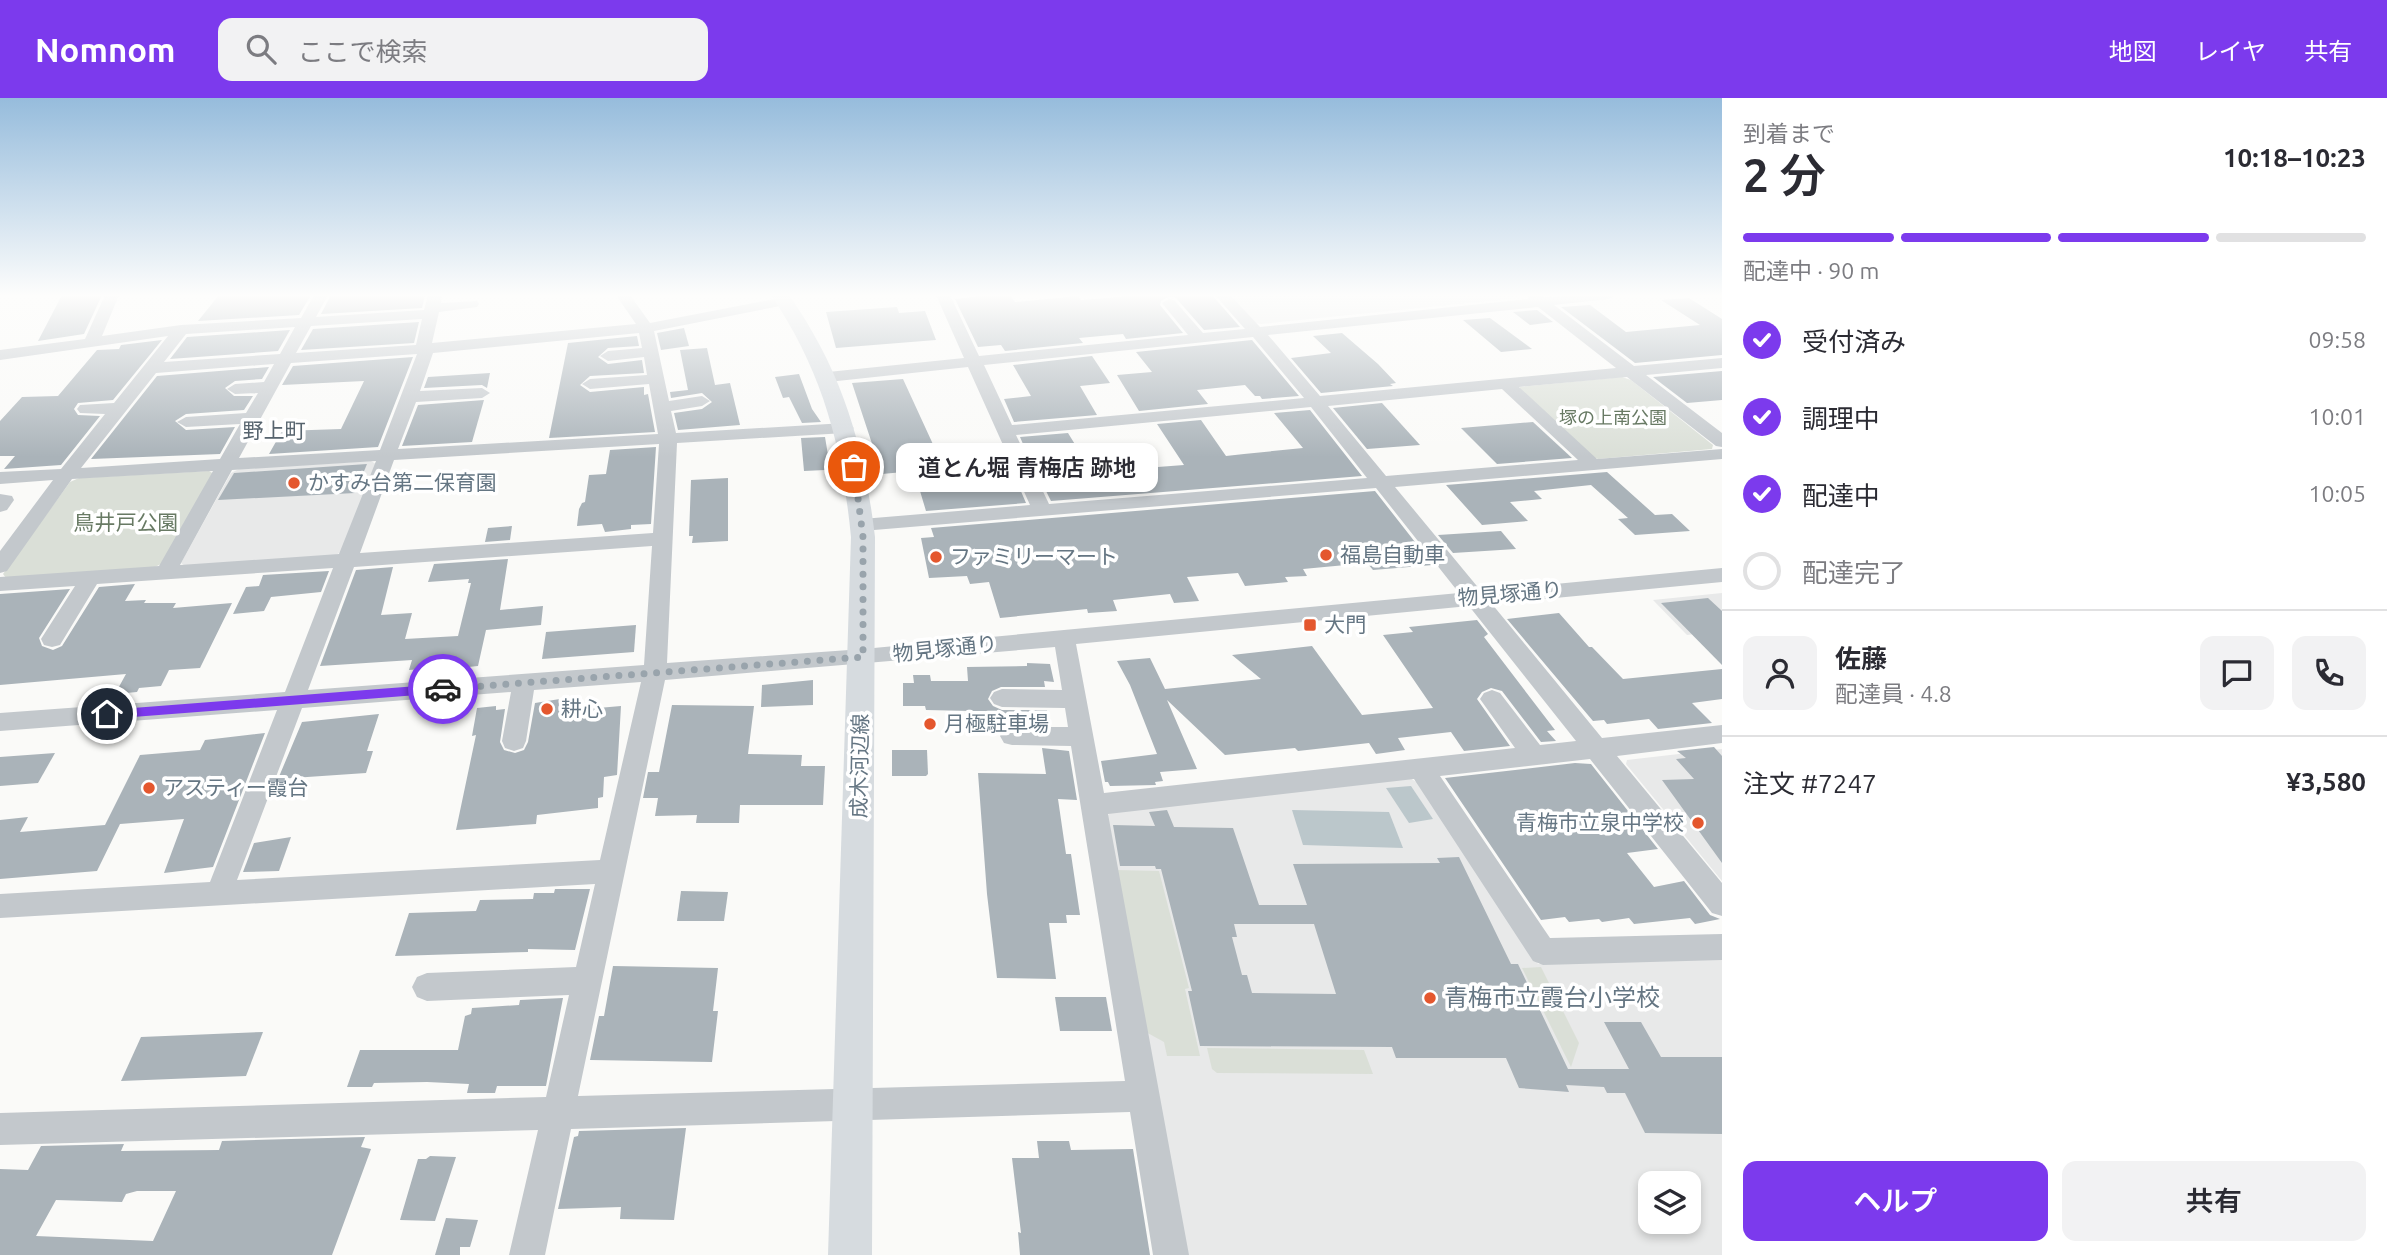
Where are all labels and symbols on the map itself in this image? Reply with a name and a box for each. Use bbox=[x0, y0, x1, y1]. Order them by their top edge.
park label: 塚の上南公園 bbox=[1559, 407, 1667, 427]
district label: 野上町 bbox=[243, 418, 306, 442]
pin bbox=[824, 437, 884, 497]
callout: 道とん堀 青梅店 跡地 bbox=[896, 442, 1158, 492]
place label: かすみ台第二保育園 bbox=[308, 470, 497, 494]
marker: かすみ台第二保育園 bbox=[286, 475, 302, 491]
park label: 鳥井戸公園 bbox=[74, 510, 179, 534]
place label: 福島自動車 bbox=[1340, 542, 1445, 566]
place label: ファミリーマート bbox=[950, 544, 1118, 568]
marker: 福島自動車 bbox=[1318, 547, 1334, 563]
marker: ファミリーマート bbox=[928, 549, 944, 565]
street label: 物見塚通り bbox=[1457, 576, 1563, 610]
place label: 大門 bbox=[1324, 612, 1366, 636]
marker: 大門 bbox=[1302, 617, 1318, 633]
street label: 物見塚通り bbox=[891, 631, 998, 665]
courier bbox=[408, 654, 478, 724]
pin bbox=[77, 684, 137, 744]
place label: 耕心 bbox=[561, 696, 603, 720]
marker: 耕心 bbox=[539, 701, 555, 717]
place label: 月極駐車場 bbox=[944, 711, 1049, 735]
street label: 成木河辺線 bbox=[846, 713, 872, 819]
marker: 月極駐車場 bbox=[922, 716, 938, 732]
place label: アスティー霞台 bbox=[163, 775, 309, 799]
marker: アスティー霞台 bbox=[141, 780, 157, 796]
place label: 青梅市立泉中学校 bbox=[1516, 810, 1684, 834]
marker: 青梅市立泉中学校 bbox=[1690, 815, 1706, 831]
place label: 青梅市立霞台小学校 bbox=[1444, 984, 1660, 1011]
marker: 青梅市立霞台小学校 bbox=[1422, 990, 1438, 1006]

